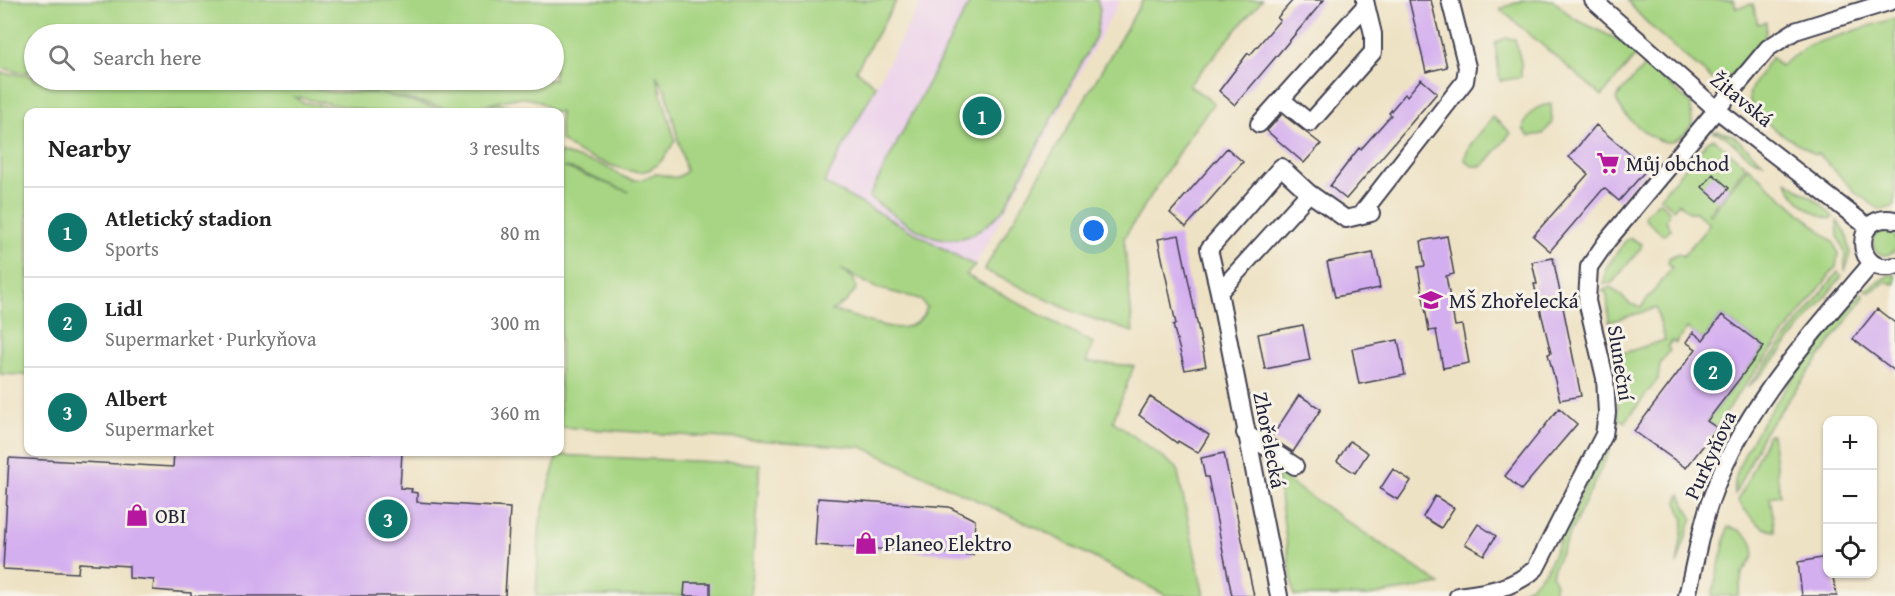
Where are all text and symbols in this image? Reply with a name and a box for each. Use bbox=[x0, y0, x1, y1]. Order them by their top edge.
search box bbox=[24, 24, 564, 90]
icon: search bbox=[45, 41, 78, 74]
text: Search here bbox=[93, 41, 202, 73]
street label: Žitavská bbox=[1704, 64, 1780, 134]
pin: 1 bbox=[962, 94, 1002, 138]
text: Nearby bbox=[48, 128, 131, 167]
text: 3 results bbox=[469, 133, 540, 162]
place label: Můj obchod bbox=[1626, 148, 1730, 179]
supermarket icon: Můj obchod bbox=[1595, 150, 1621, 176]
text: Atletický stadion bbox=[105, 202, 272, 234]
your location bbox=[1079, 216, 1108, 245]
text: 1 bbox=[62, 218, 73, 247]
text: 80 m bbox=[500, 218, 540, 247]
text: Sports bbox=[105, 234, 159, 263]
place label: MŠ Zhořelecká bbox=[1449, 285, 1579, 316]
school or university icon: MŠ Zhořelecká bbox=[1418, 287, 1444, 313]
text: Lidl bbox=[105, 292, 143, 324]
text: 2 bbox=[62, 308, 73, 337]
text: 300 m bbox=[490, 308, 540, 337]
street label: Sluneční bbox=[1600, 323, 1642, 404]
text: Supermarket · Purkyňova bbox=[105, 324, 316, 353]
pin: 2 bbox=[1694, 348, 1732, 394]
text: Albert bbox=[105, 382, 167, 414]
street label: Zhořelecká bbox=[1245, 389, 1295, 491]
text: 3 bbox=[62, 398, 73, 427]
text: 360 m bbox=[490, 398, 540, 427]
street label: Purkyňova bbox=[1676, 406, 1744, 504]
text: Supermarket bbox=[105, 414, 214, 443]
map controls bbox=[1823, 416, 1877, 578]
button: + bbox=[1823, 416, 1877, 470]
button: − bbox=[1823, 470, 1877, 524]
pin: 3 bbox=[368, 496, 408, 542]
place label: OBI bbox=[155, 500, 186, 531]
shop icon: OBI bbox=[124, 502, 150, 528]
button: locate bbox=[1823, 524, 1877, 578]
place label: Planeo Elektro bbox=[884, 528, 1012, 559]
shop icon: Planeo Elektro bbox=[853, 530, 879, 556]

